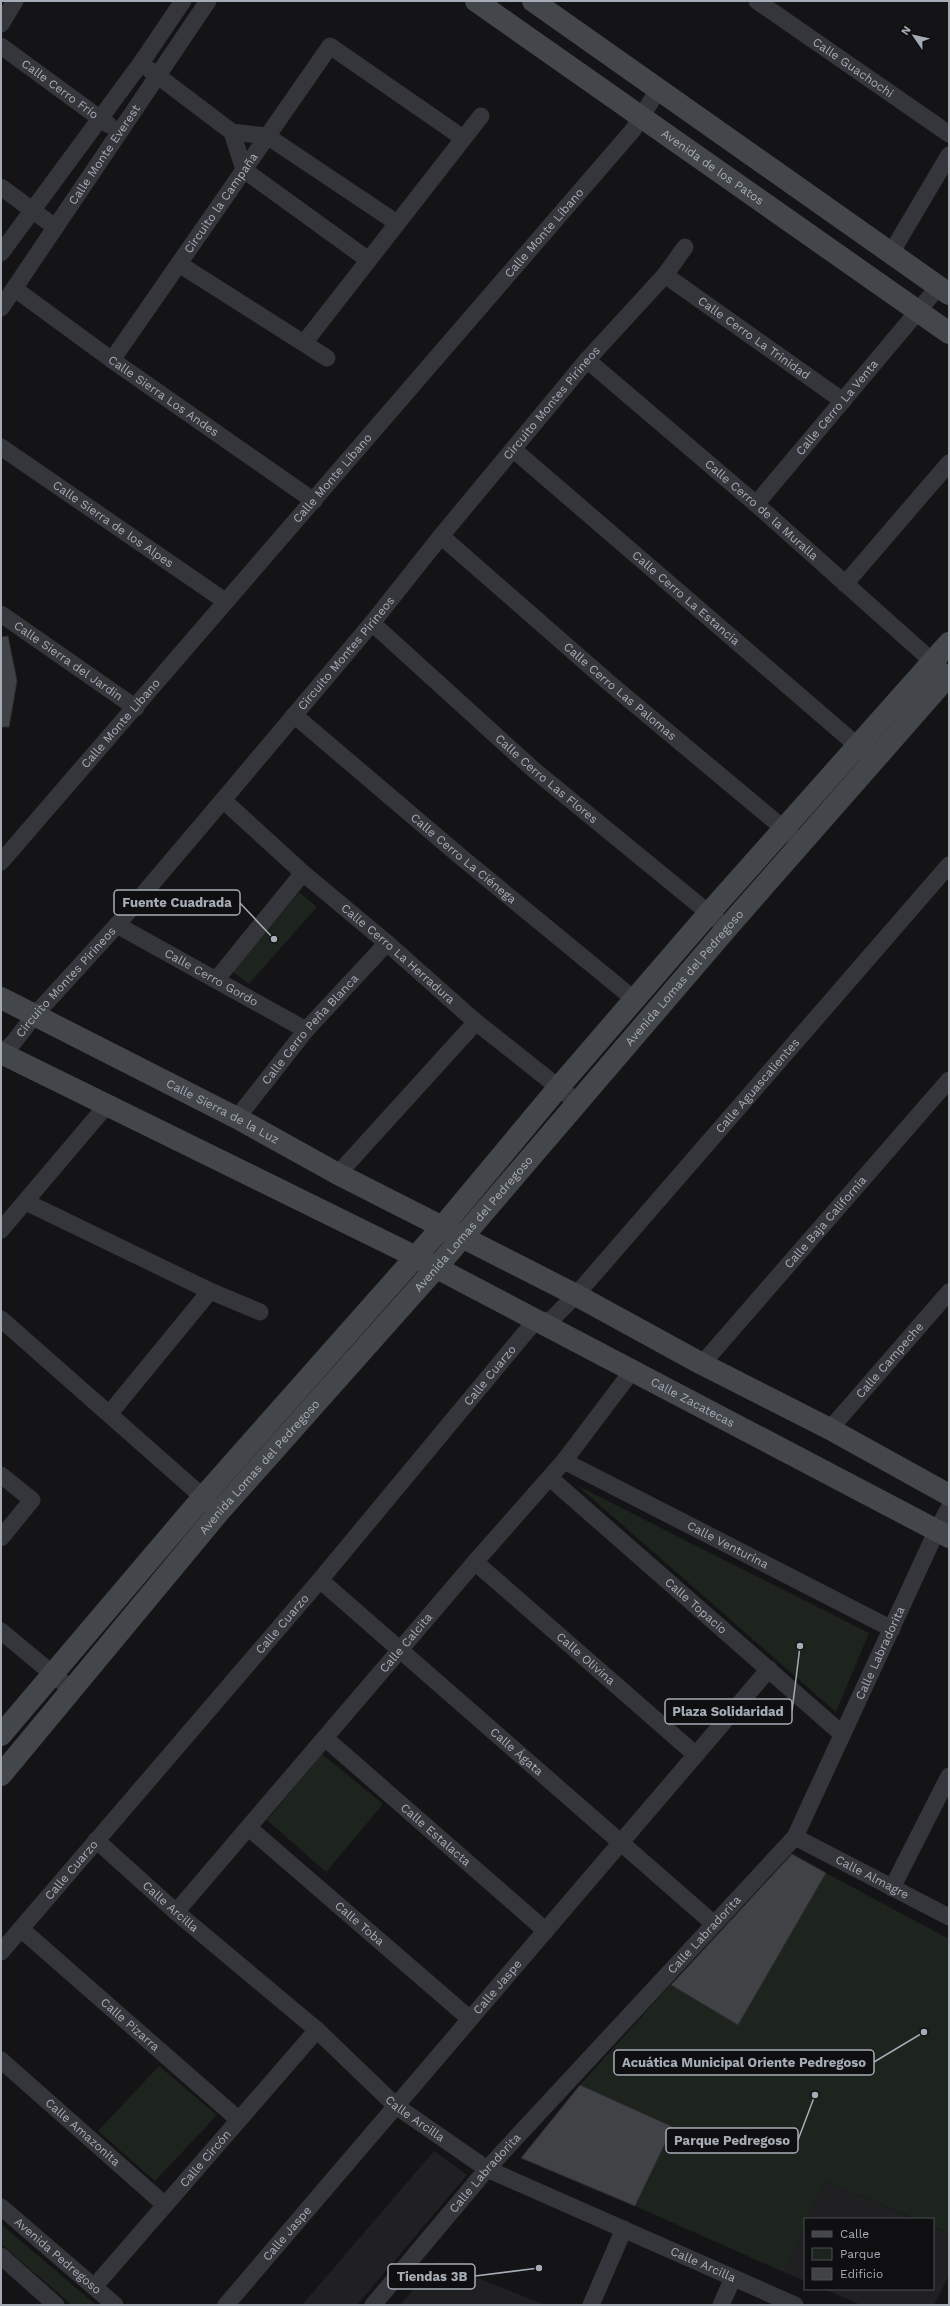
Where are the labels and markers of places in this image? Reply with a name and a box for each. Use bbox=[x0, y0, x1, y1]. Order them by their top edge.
callout: Fuente Cuadrada bbox=[114, 890, 240, 915]
callout: Plaza Solidaridad bbox=[665, 1699, 792, 1724]
callout: Acuática Municipal Oriente Pedregoso bbox=[614, 2050, 874, 2075]
callout: Parque Pedregoso bbox=[666, 2128, 798, 2153]
callout: Tiendas 3B bbox=[388, 2264, 475, 2289]

